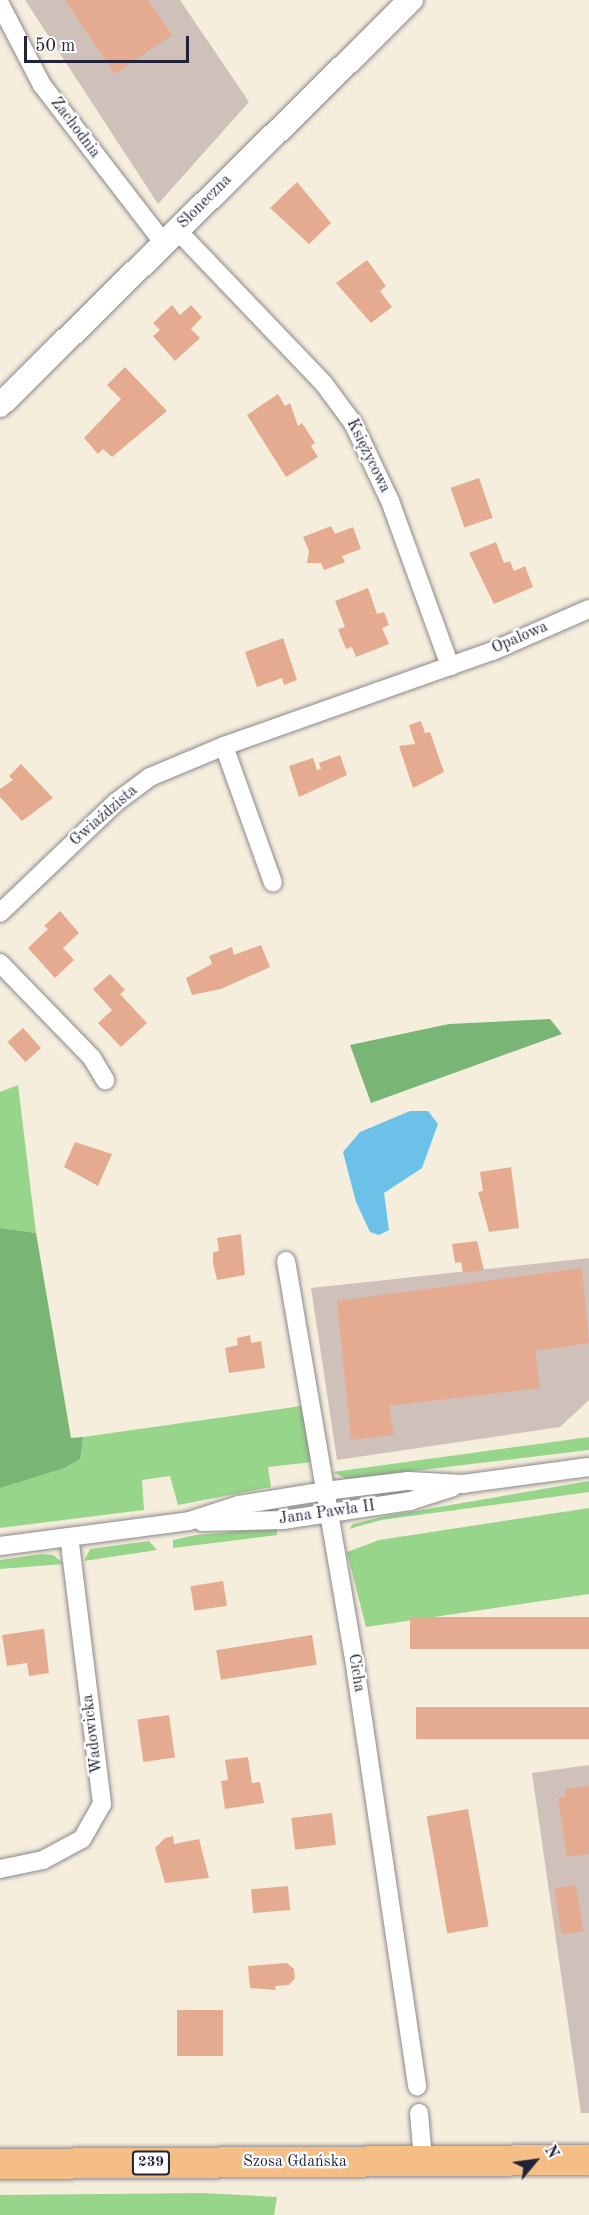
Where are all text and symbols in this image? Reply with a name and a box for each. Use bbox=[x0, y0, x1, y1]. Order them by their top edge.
scale bar bbox=[27, 24, 192, 62]
text: 50 m bbox=[35, 37, 75, 55]
street label: Zachodnia bbox=[46, 94, 104, 162]
street label: Słoneczna bbox=[174, 171, 236, 233]
street label: Księżycowa bbox=[342, 416, 394, 496]
street label: Opalowa bbox=[489, 618, 551, 658]
street label: Gwiaździsta bbox=[66, 781, 142, 851]
street label: Jana Pawła II bbox=[278, 1497, 376, 1529]
street label: Cicha bbox=[343, 1652, 369, 1694]
street label: Wadowicka bbox=[79, 1693, 107, 1775]
north arrow bbox=[505, 2131, 565, 2191]
text: N bbox=[541, 2143, 561, 2161]
road number: 239 bbox=[132, 2151, 170, 2175]
street label: Szosa Gdańska bbox=[243, 2152, 347, 2172]

